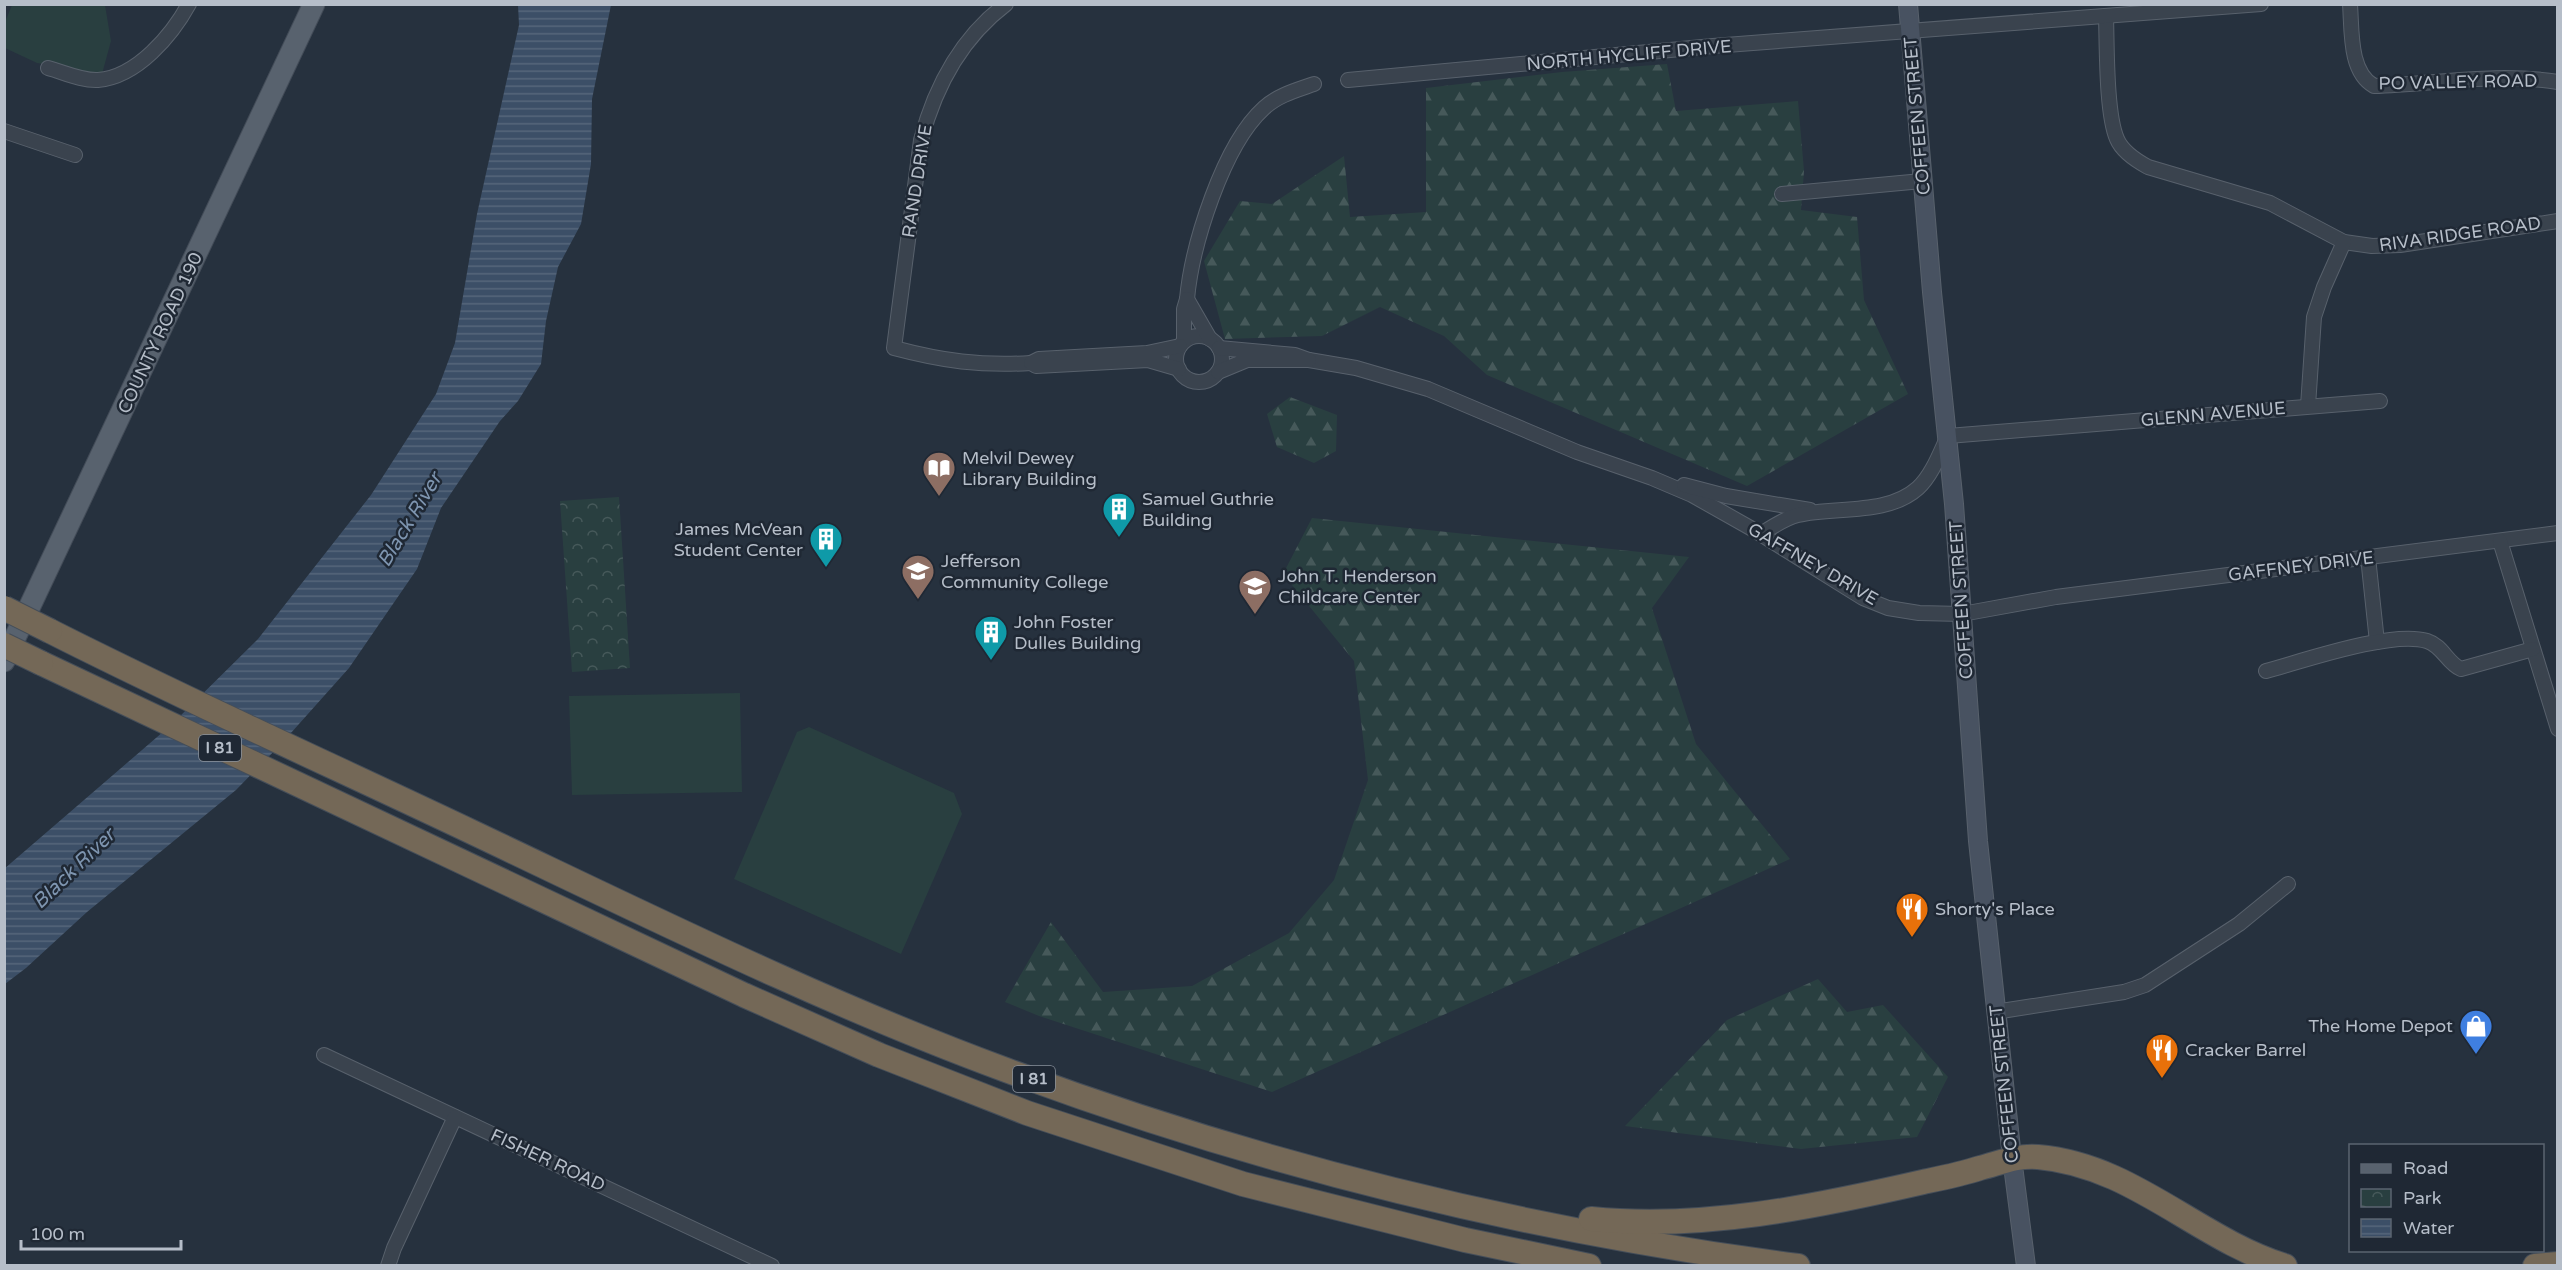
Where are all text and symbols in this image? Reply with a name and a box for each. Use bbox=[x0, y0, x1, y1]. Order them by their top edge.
street label: NORTH HYCLIFF DRIVE bbox=[1526, 35, 1732, 75]
street label: COFFEEN STREET bbox=[1899, 36, 1935, 196]
street label: PO VALLEY ROAD bbox=[2378, 70, 2538, 94]
street label: RAND DRIVE bbox=[897, 123, 937, 239]
street label: RIVA RIDGE ROAD bbox=[2378, 212, 2542, 256]
street label: COUNTY ROAD 190 bbox=[113, 249, 207, 417]
street label: GLENN AVENUE bbox=[2140, 397, 2286, 431]
place label: Melvil Dewey Library Building bbox=[962, 447, 1097, 490]
library icon: Melvil Dewey Library Building bbox=[921, 450, 957, 497]
water label: Black River bbox=[373, 467, 449, 571]
place label: Samuel Guthrie Building bbox=[1142, 488, 1274, 531]
building icon: Samuel Guthrie Building bbox=[1101, 491, 1137, 538]
place label: James McVean Student Center bbox=[674, 518, 803, 561]
street label: GAFFNEY DRIVE bbox=[1744, 518, 1882, 610]
street label: COFFEEN STREET bbox=[1944, 520, 1978, 680]
building icon: James McVean Student Center bbox=[808, 521, 844, 568]
street label: GAFFNEY DRIVE bbox=[2227, 546, 2375, 586]
place label: Jefferson Community College bbox=[941, 550, 1109, 593]
school or university icon: Jefferson Community College bbox=[900, 553, 936, 600]
place label: John T. Henderson Childcare Center bbox=[1278, 565, 1437, 608]
school or university icon: John T. Henderson Childcare Center bbox=[1237, 568, 1273, 615]
place label: John Foster Dulles Building bbox=[1014, 611, 1141, 654]
building icon: John Foster Dulles Building bbox=[973, 614, 1009, 661]
road number: I 81 bbox=[199, 735, 241, 761]
water label: Black River bbox=[28, 822, 122, 914]
restaurant icon: Shorty's Place bbox=[1894, 891, 1930, 938]
place label: Shorty's Place bbox=[1935, 898, 2055, 920]
street label: COFFEEN STREET bbox=[1985, 1004, 2023, 1164]
shop icon: The Home Depot bbox=[2458, 1008, 2494, 1055]
place label: The Home Depot bbox=[2308, 1015, 2453, 1037]
restaurant icon: Cracker Barrel bbox=[2144, 1032, 2180, 1079]
place label: Cracker Barrel bbox=[2185, 1039, 2306, 1061]
road number: I 81 bbox=[1013, 1066, 1055, 1092]
street label: FISHER ROAD bbox=[487, 1124, 609, 1196]
legend bbox=[2349, 1144, 2544, 1252]
text: Road bbox=[2403, 1157, 2448, 1179]
text: Park bbox=[2403, 1187, 2442, 1209]
scale bar bbox=[21, 1213, 182, 1251]
text: Water bbox=[2403, 1217, 2454, 1239]
text: 100 m bbox=[30, 1223, 85, 1245]

